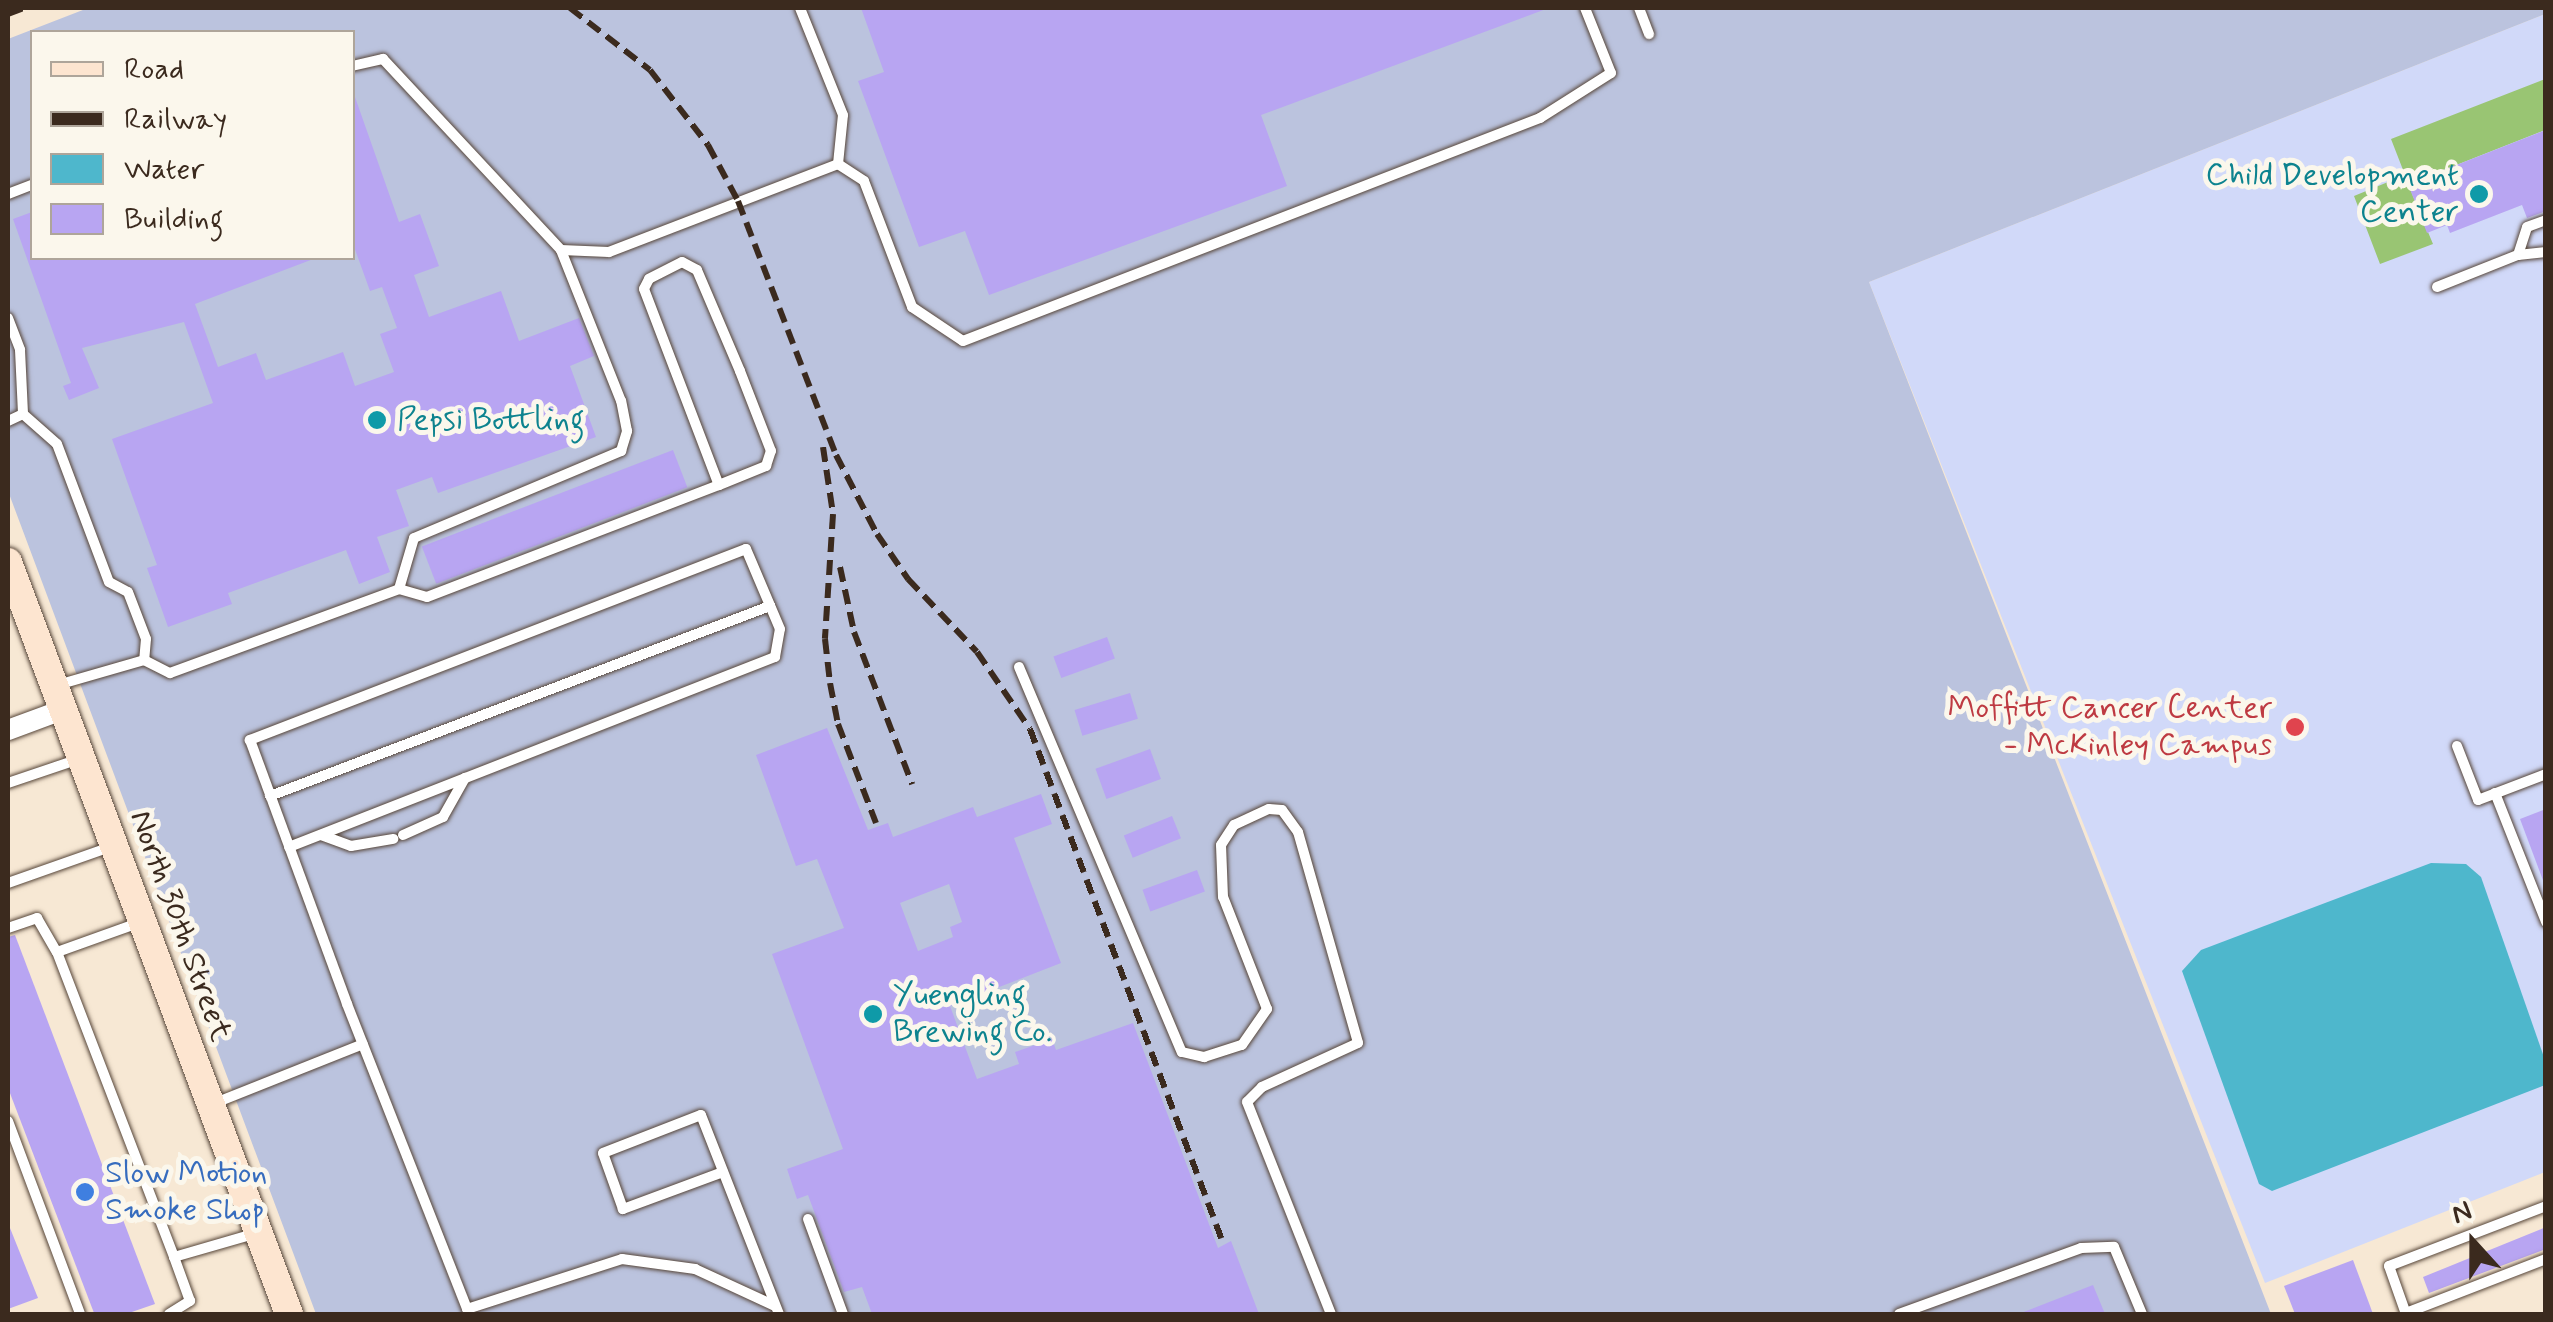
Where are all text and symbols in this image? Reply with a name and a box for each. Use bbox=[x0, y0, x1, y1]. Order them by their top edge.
legend bbox=[30, 30, 355, 260]
text: Road bbox=[124, 50, 184, 89]
text: Railway bbox=[124, 100, 227, 139]
text: Water bbox=[124, 150, 204, 189]
place label: Child Development Center bbox=[2196, 157, 2459, 232]
marker: Child Development Center bbox=[2468, 183, 2490, 205]
text: Building bbox=[124, 200, 223, 239]
place label: Pepsi Bottling bbox=[397, 401, 586, 439]
marker: Pepsi Bottling bbox=[366, 409, 388, 431]
place label: Moffitt Cancer Center - McKinley Campus bbox=[1953, 690, 2272, 765]
marker: Moffitt Cancer Center - McKinley Campus bbox=[2282, 714, 2308, 740]
street label: North 30th Street bbox=[120, 805, 240, 1047]
place label: Yuengling Brewing Co. bbox=[893, 977, 1056, 1052]
marker: Yuengling Brewing Co. bbox=[862, 1003, 884, 1025]
place label: Slow Motion Smoke Shop bbox=[105, 1155, 268, 1230]
marker: Slow Motion Smoke Shop bbox=[74, 1181, 96, 1203]
north arrow bbox=[2423, 1192, 2523, 1292]
text: N bbox=[2447, 1193, 2477, 1234]

